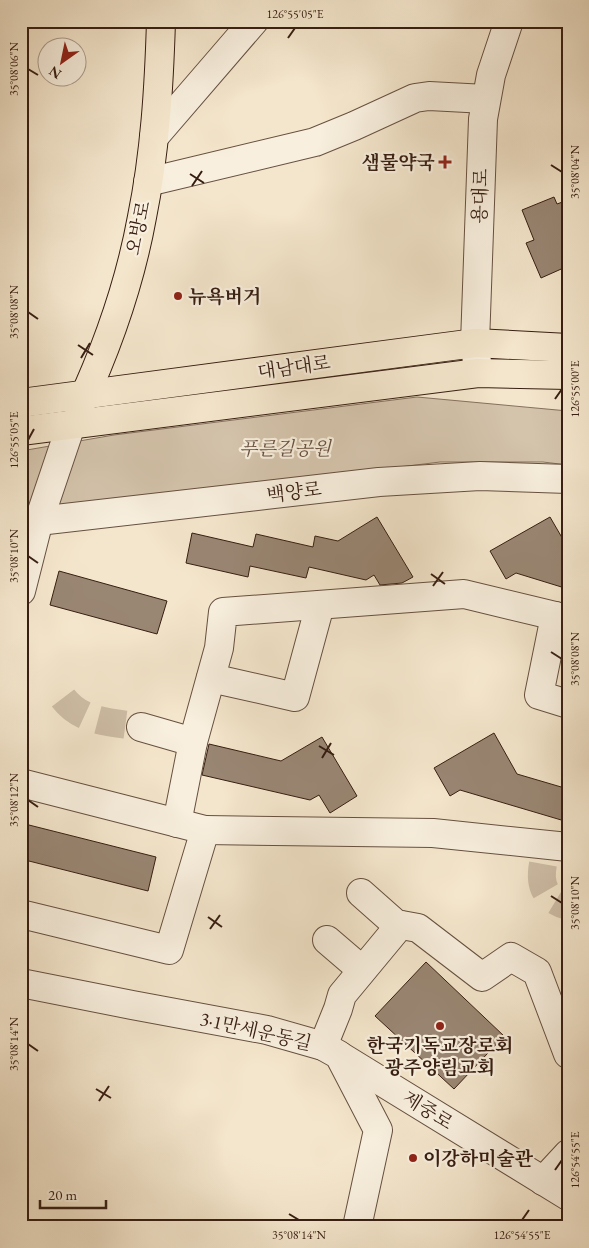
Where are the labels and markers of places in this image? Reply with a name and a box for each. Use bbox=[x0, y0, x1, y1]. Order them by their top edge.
place label: 샘물약국 bbox=[362, 150, 435, 175]
marker: 샘물약국 bbox=[439, 156, 451, 168]
place label: 뉴욕버거 bbox=[188, 284, 261, 309]
marker: 뉴욕버거 bbox=[172, 290, 184, 302]
marker: 한국기독교장로회 광주양림교회 bbox=[434, 1020, 446, 1032]
place label: 한국기독교장로회 광주양림교회 bbox=[367, 1033, 513, 1080]
place label: 이강하미술관 bbox=[423, 1146, 534, 1171]
marker: 이강하미술관 bbox=[407, 1152, 419, 1164]

